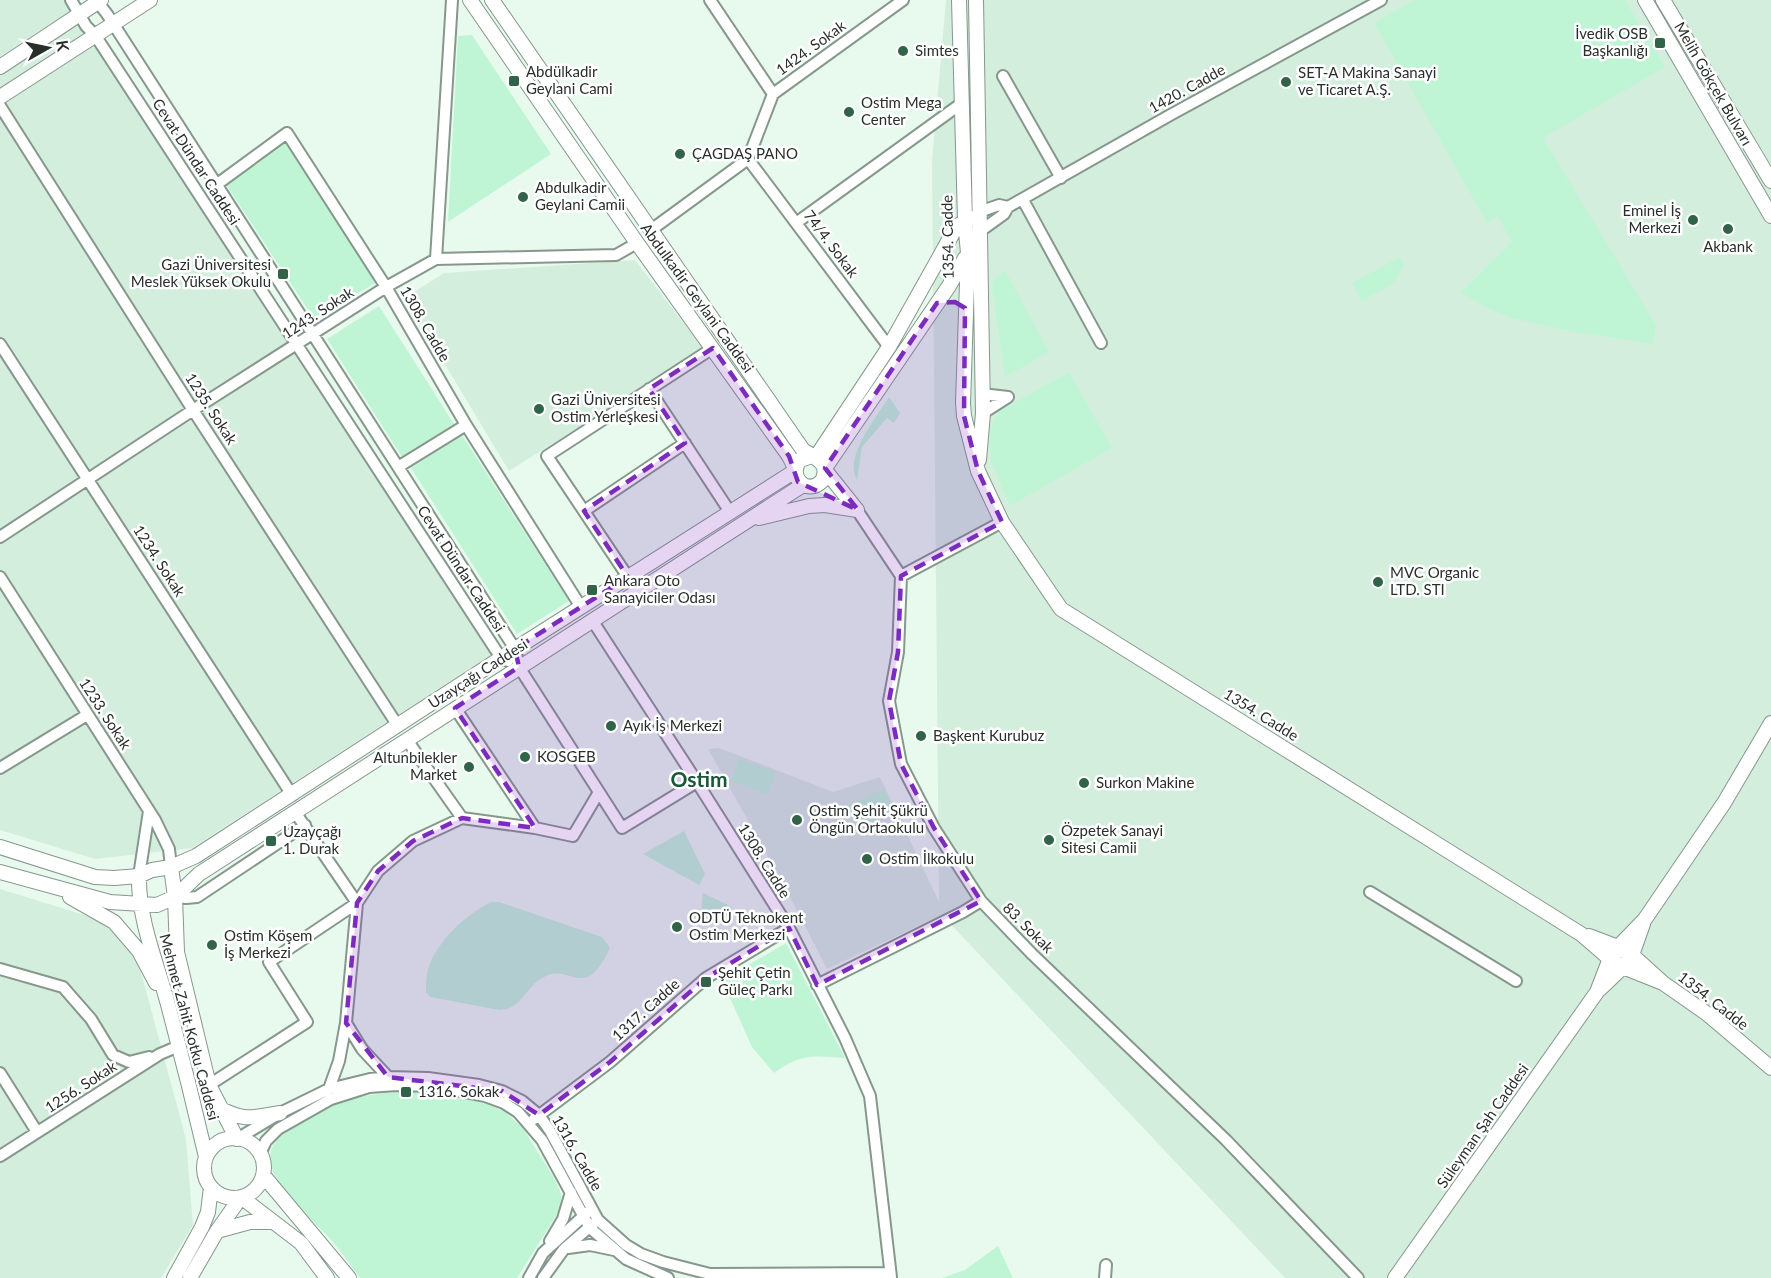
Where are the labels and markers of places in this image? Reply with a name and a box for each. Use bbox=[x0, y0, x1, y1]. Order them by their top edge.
place label: İvedik OSB Başkanlığı bbox=[1575, 24, 1648, 59]
marker: İvedik OSB Başkanlığı bbox=[1653, 36, 1667, 50]
place label: Simtes bbox=[915, 41, 959, 59]
marker: Simtes bbox=[896, 44, 910, 58]
place label: Abdülkadir Geylani Cami bbox=[526, 62, 613, 97]
place label: SET-A Makina Sanayi ve Ticaret A.Ş. bbox=[1298, 63, 1436, 98]
marker: Abdülkadir Geylani Cami bbox=[507, 74, 521, 88]
marker: SET-A Makina Sanayi ve Ticaret A.Ş. bbox=[1279, 75, 1293, 89]
place label: Ostim Mega Center bbox=[861, 93, 942, 128]
marker: Ostim Mega Center bbox=[842, 105, 856, 119]
place label: ÇAGDAŞ PANO bbox=[692, 144, 798, 162]
marker: ÇAGDAŞ PANO bbox=[673, 147, 687, 161]
place label: Abdulkadir Geylani Camii bbox=[535, 178, 625, 213]
marker: Abdulkadir Geylani Camii bbox=[516, 190, 530, 204]
place label: Eminel İş Merkezi bbox=[1622, 201, 1681, 236]
marker: Eminel İş Merkezi bbox=[1686, 213, 1700, 227]
marker: Akbank bbox=[1721, 222, 1735, 236]
place label: Akbank bbox=[1703, 237, 1753, 255]
place label: Gazi Üniversitesi Meslek Yüksek Okulu bbox=[131, 255, 271, 290]
marker: Gazi Üniversitesi Meslek Yüksek Okulu bbox=[276, 267, 290, 281]
place label: Gazi Üniversitesi Ostim Yerleşkesi bbox=[551, 390, 661, 425]
marker: Gazi Üniversitesi Ostim Yerleşkesi bbox=[532, 402, 546, 416]
place label: MVC Organic LTD. STI bbox=[1390, 563, 1479, 598]
place label: Ankara Oto Sanayiciler Odası bbox=[604, 571, 716, 606]
marker: MVC Organic LTD. STI bbox=[1371, 575, 1385, 589]
marker: Ankara Oto Sanayiciler Odası bbox=[585, 583, 599, 597]
place label: Ayık İş Merkezi bbox=[623, 716, 722, 734]
marker: Ayık İş Merkezi bbox=[604, 719, 618, 733]
place label: Başkent Kurubuz bbox=[933, 726, 1045, 744]
marker: Başkent Kurubuz bbox=[914, 729, 928, 743]
place label: KOSGEB bbox=[537, 747, 596, 765]
place label: Altunbilekler Market bbox=[373, 748, 458, 783]
marker: KOSGEB bbox=[518, 750, 532, 764]
marker: Altunbilekler Market bbox=[462, 760, 476, 774]
place label: Surkon Makine bbox=[1096, 773, 1194, 791]
marker: Surkon Makine bbox=[1077, 776, 1091, 790]
place label: Ostim Şehit Şükrü Öngün Ortaokulu bbox=[809, 801, 928, 836]
marker: Ostim Şehit Şükrü Öngün Ortaokulu bbox=[790, 813, 804, 827]
place label: Özpetek Sanayi Sitesi Camii bbox=[1061, 821, 1163, 856]
place label: Uzayçağı 1. Durak bbox=[283, 822, 341, 857]
marker: Özpetek Sanayi Sitesi Camii bbox=[1042, 833, 1056, 847]
marker: Uzayçağı 1. Durak bbox=[264, 834, 278, 848]
place label: Ostim İlkokulu bbox=[879, 849, 974, 867]
marker: Ostim İlkokulu bbox=[860, 852, 874, 866]
place label: ODTÜ Teknokent Ostim Merkezi bbox=[689, 908, 804, 943]
marker: ODTÜ Teknokent Ostim Merkezi bbox=[670, 920, 684, 934]
place label: Ostim Köşem İş Merkezi bbox=[224, 926, 312, 961]
marker: Ostim Köşem İş Merkezi bbox=[205, 938, 219, 952]
place label: Şehit Çetin Güleç Parkı bbox=[718, 963, 793, 998]
marker: Şehit Çetin Güleç Parkı bbox=[699, 975, 713, 989]
place label: 1316. Sokak bbox=[418, 1082, 500, 1100]
marker: 1316. Sokak bbox=[399, 1085, 413, 1099]

